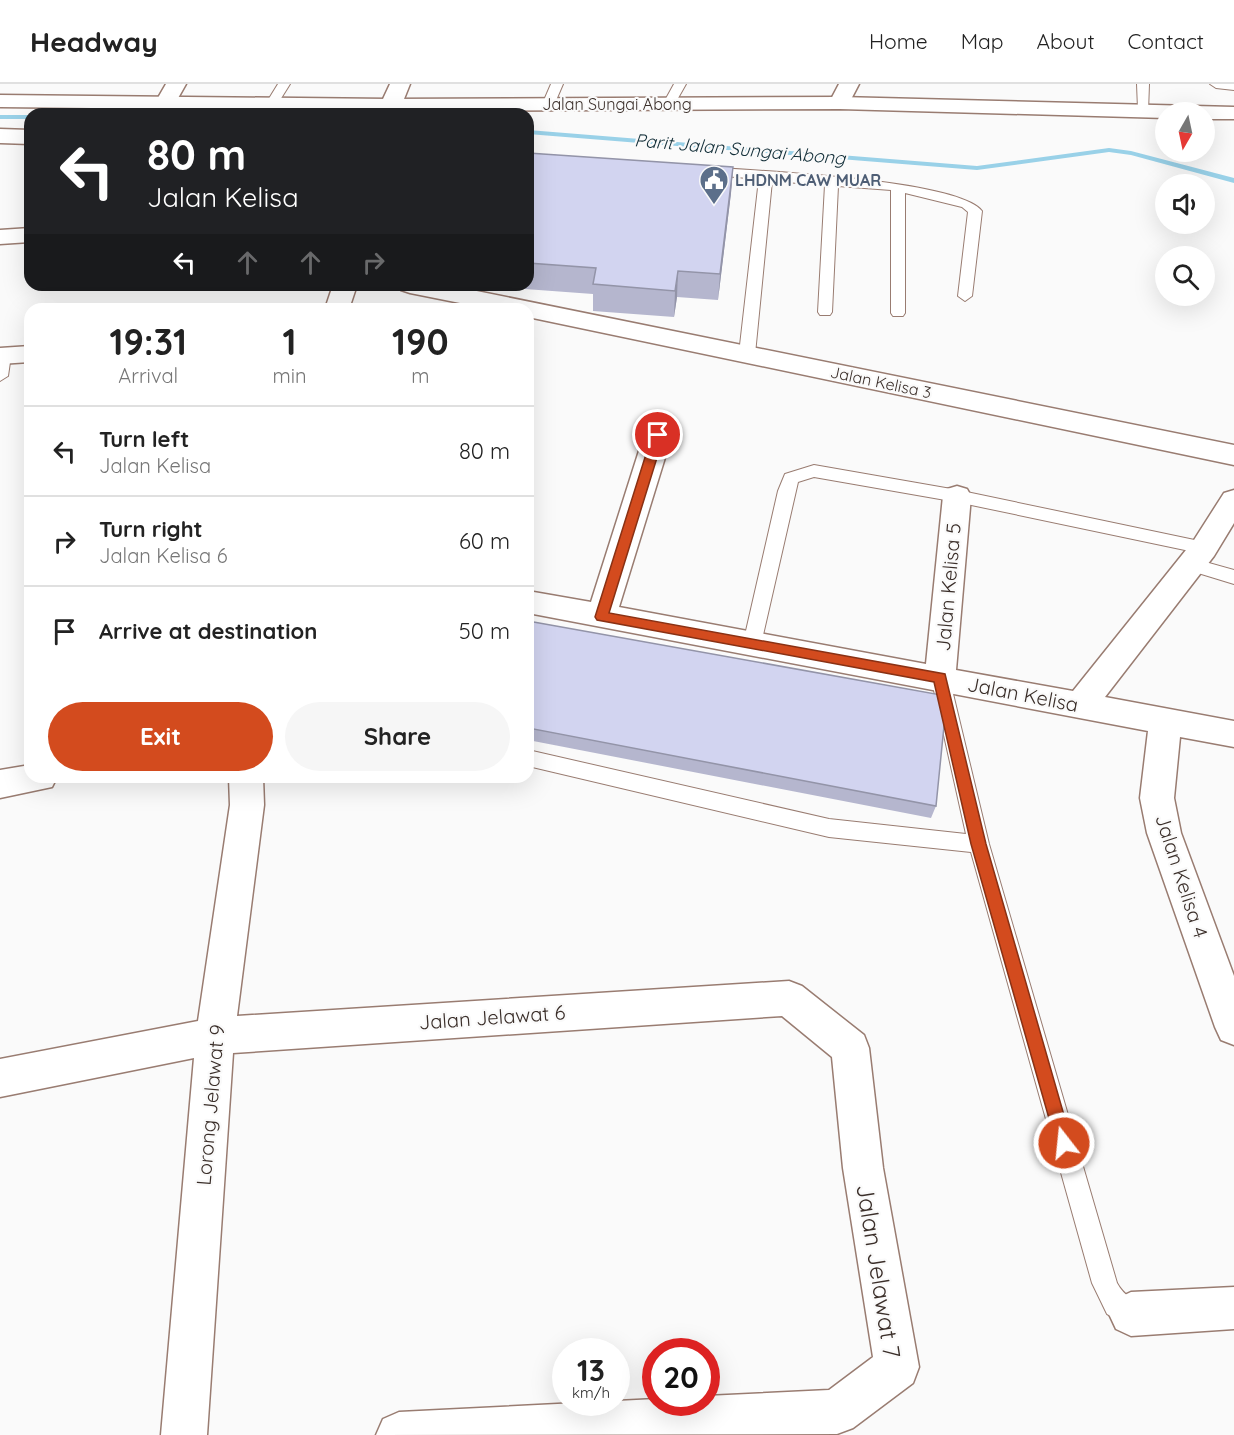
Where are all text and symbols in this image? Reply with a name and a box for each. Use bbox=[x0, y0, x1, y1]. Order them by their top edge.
text: Headway bbox=[30, 24, 158, 59]
text: Home bbox=[869, 28, 928, 54]
text: Map bbox=[961, 28, 1004, 54]
text: About bbox=[1037, 28, 1095, 54]
text: Contact bbox=[1128, 28, 1204, 54]
street label: Jalan Sungai Abong bbox=[542, 94, 692, 114]
north arrow bbox=[1155, 102, 1215, 162]
map controls bbox=[1155, 102, 1215, 306]
text: 80 m bbox=[147, 128, 246, 181]
water label: Parit Jalan Sungai Abong bbox=[634, 128, 848, 170]
icon: left bbox=[48, 132, 126, 210]
public building icon: LHDNM CAW MUAR bbox=[698, 164, 730, 206]
place label: LHDNM CAW MUAR bbox=[735, 170, 881, 190]
button: sound bbox=[1155, 174, 1215, 234]
text: Jalan Kelisa bbox=[147, 180, 299, 214]
icon: left bbox=[168, 246, 201, 279]
icon: ahead bbox=[231, 246, 264, 279]
icon: ahead bbox=[294, 246, 327, 279]
icon: right bbox=[357, 246, 390, 279]
button: search bbox=[1155, 246, 1215, 306]
text: 19:31 bbox=[109, 319, 187, 364]
text: 1 bbox=[283, 319, 297, 364]
text: 190 bbox=[392, 319, 449, 364]
street label: Jalan Kelisa 3 bbox=[829, 362, 933, 402]
text: Arrival bbox=[118, 363, 178, 388]
text: min bbox=[272, 363, 307, 388]
text: m bbox=[411, 363, 429, 388]
pin bbox=[632, 409, 683, 460]
icon: arrive bbox=[641, 418, 674, 451]
text: Turn left bbox=[99, 425, 189, 453]
icon: left bbox=[48, 435, 81, 468]
text: 80 m bbox=[459, 437, 510, 465]
text: Jalan Kelisa bbox=[99, 453, 211, 478]
text: Turn right bbox=[99, 515, 203, 543]
street label: Jalan Kelisa 5 bbox=[930, 522, 966, 652]
icon: right bbox=[48, 525, 81, 558]
text: 60 m bbox=[459, 527, 510, 555]
text: Jalan Kelisa 6 bbox=[99, 543, 227, 568]
icon: arrive bbox=[48, 615, 81, 648]
text: Arrive at destination bbox=[99, 617, 317, 645]
text: 50 m bbox=[459, 617, 510, 645]
street label: Jalan Kelisa bbox=[966, 671, 1080, 717]
button: Exit bbox=[48, 702, 273, 771]
button: Share bbox=[285, 702, 510, 771]
street label: Jalan Kelisa 4 bbox=[1150, 811, 1214, 941]
street label: Jalan Jelawat 6 bbox=[418, 999, 566, 1035]
street label: Lorong Jelawat 9 bbox=[191, 1023, 229, 1187]
position arrow bbox=[1032, 1111, 1096, 1175]
street label: Jalan Jelawat 7 bbox=[850, 1182, 908, 1360]
speed limit sign: 20 bbox=[642, 1338, 720, 1416]
text: 13 bbox=[577, 1351, 605, 1389]
text: km/h bbox=[572, 1383, 610, 1402]

